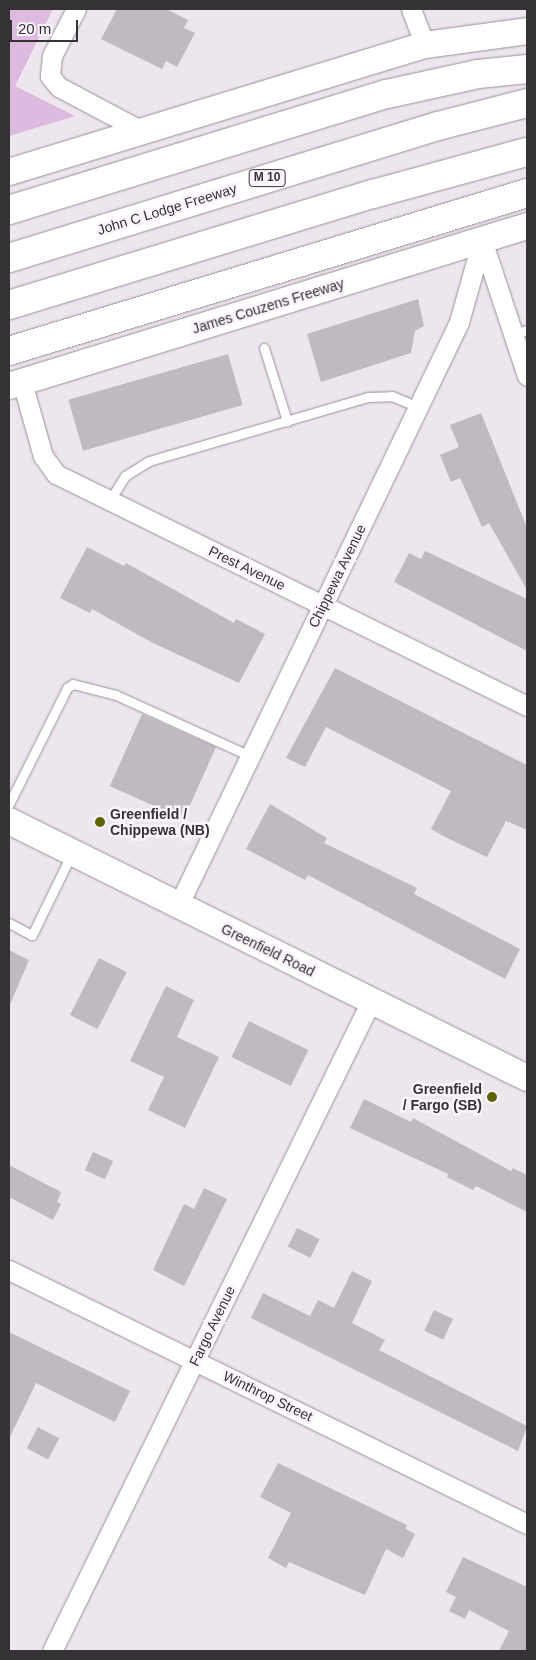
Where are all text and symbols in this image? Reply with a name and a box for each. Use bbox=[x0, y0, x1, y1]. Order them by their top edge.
scale bar bbox=[12, 10, 80, 42]
text: 20 m bbox=[18, 20, 51, 37]
road number: M 10 bbox=[248, 168, 286, 188]
street label: John C Lodge Freeway bbox=[95, 180, 239, 238]
street label: James Couzens Freeway bbox=[190, 275, 346, 337]
street label: Chippewa Avenue bbox=[305, 521, 369, 631]
street label: Prest Avenue bbox=[206, 542, 288, 594]
place label: Greenfield / Chippewa (NB) bbox=[110, 806, 210, 839]
marker: Greenfield / Chippewa (NB) bbox=[94, 816, 106, 828]
street label: Greenfield Road bbox=[219, 920, 317, 980]
place label: Greenfield / Fargo (SB) bbox=[403, 1081, 482, 1114]
marker: Greenfield / Fargo (SB) bbox=[486, 1091, 498, 1103]
street label: Fargo Avenue bbox=[185, 1283, 239, 1369]
street label: Winthrop Street bbox=[221, 1367, 315, 1425]

